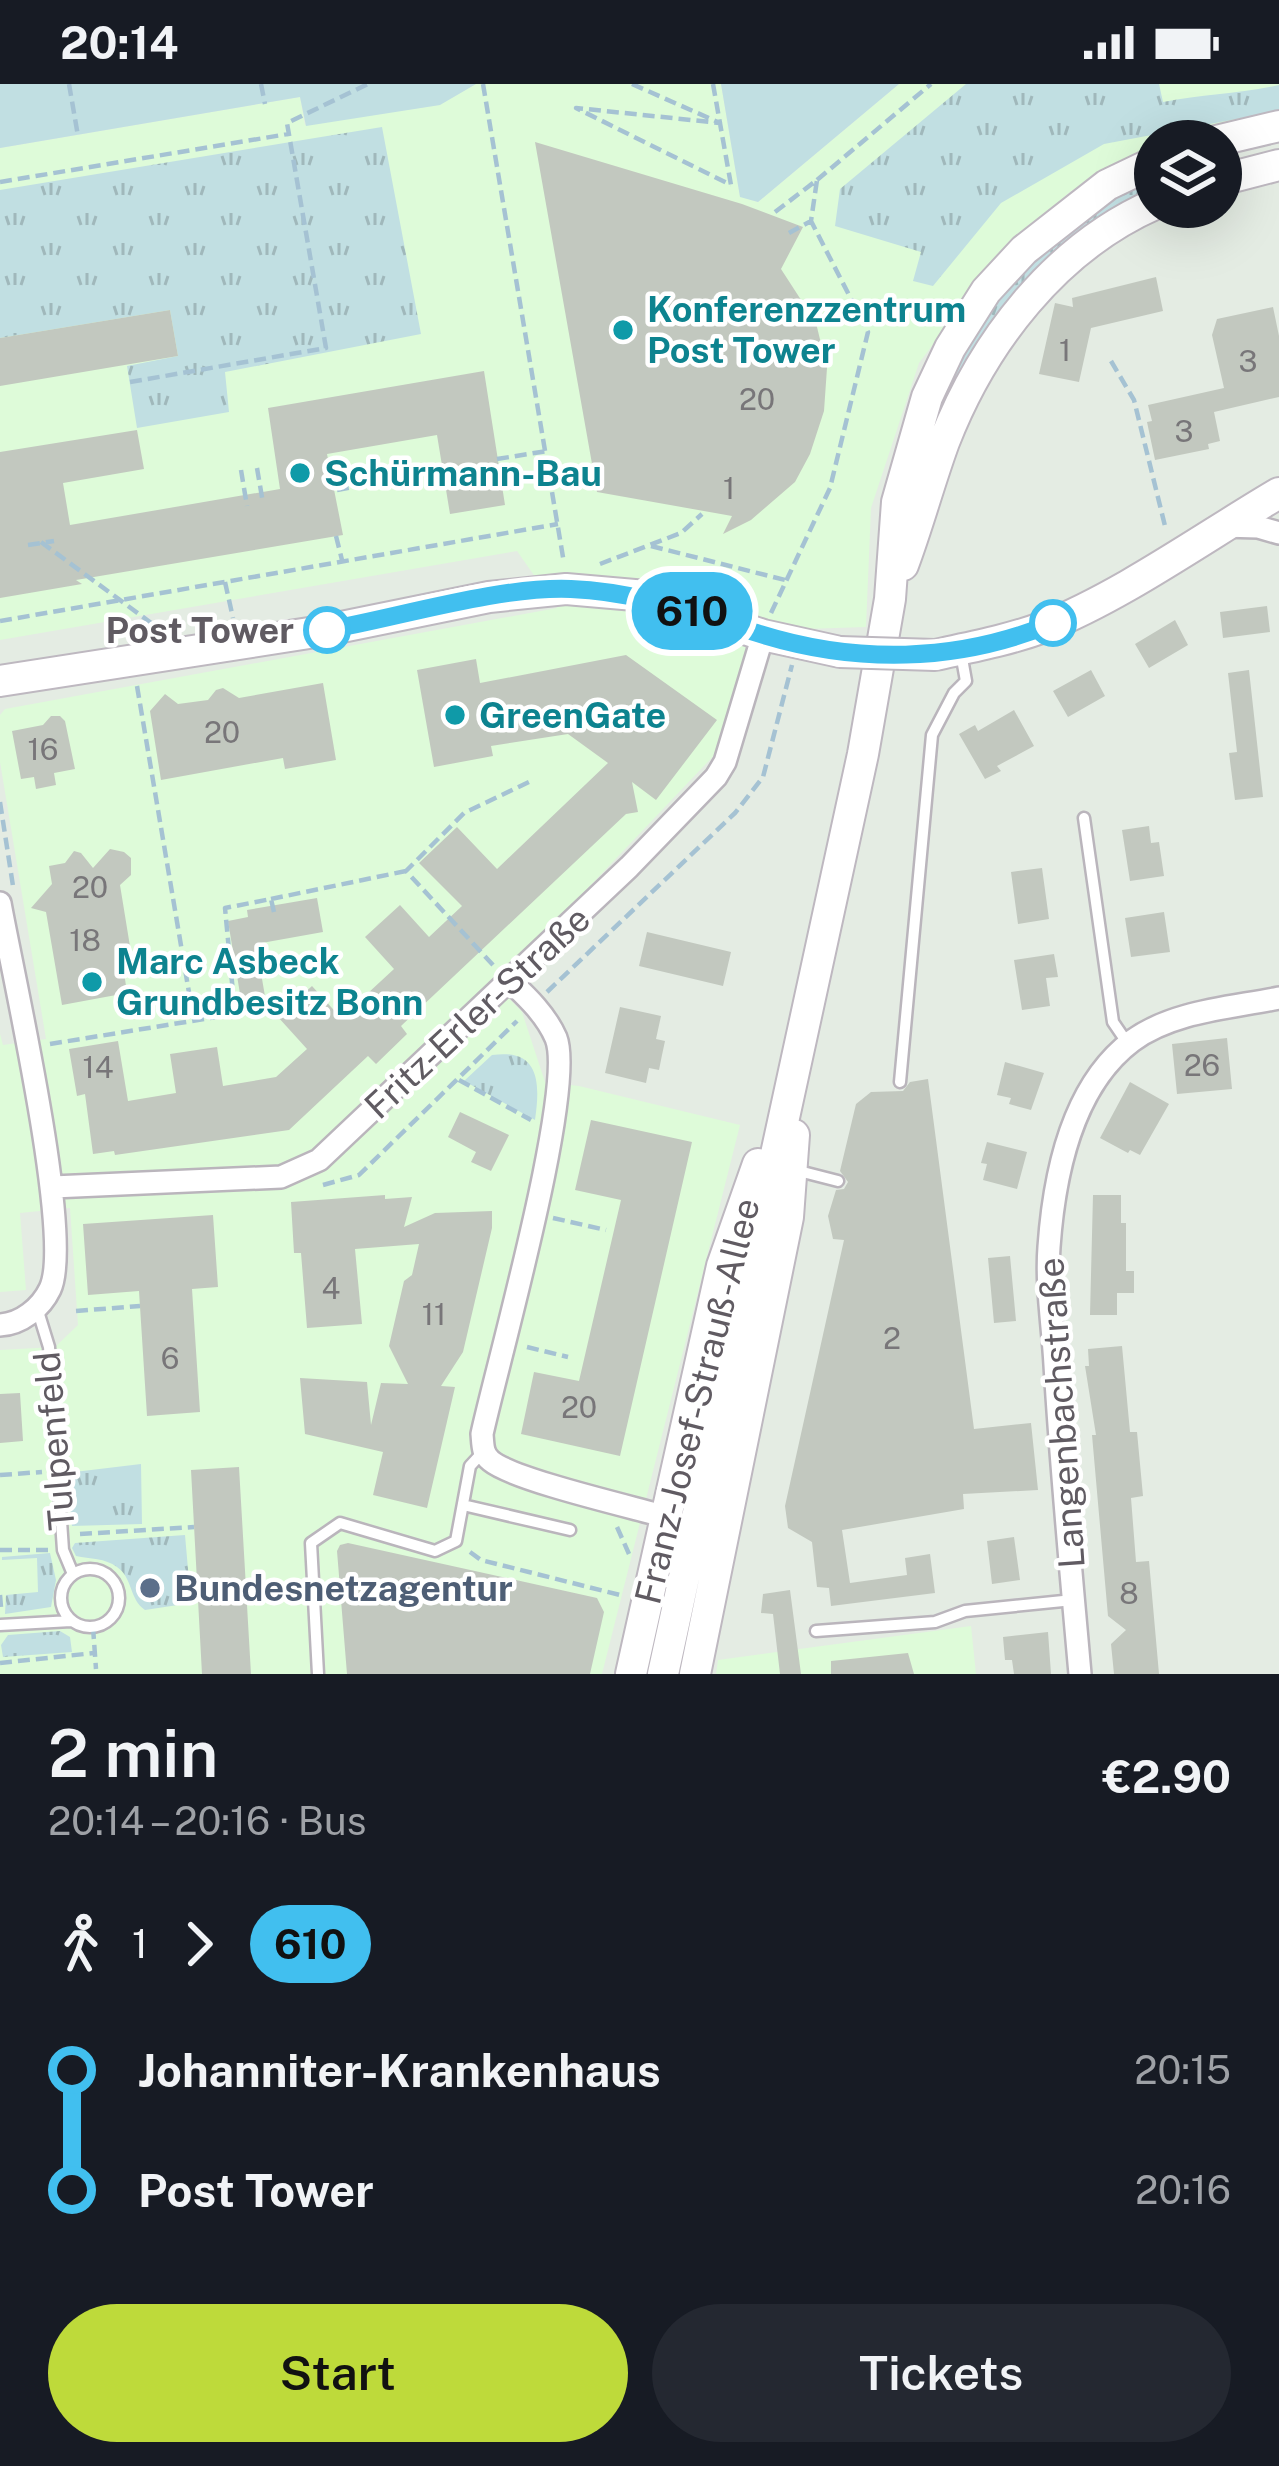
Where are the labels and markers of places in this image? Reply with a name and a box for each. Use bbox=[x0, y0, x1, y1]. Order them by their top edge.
place label: Konferenzzentrum Post Tower bbox=[647, 288, 966, 371]
marker: Konferenzzentrum Post Tower bbox=[610, 317, 636, 343]
place label: Schürmann-Bau bbox=[324, 452, 602, 494]
marker: Schürmann-Bau bbox=[287, 460, 313, 486]
unlabelled marker bbox=[1031, 601, 1075, 645]
marker: Post Tower bbox=[305, 608, 349, 652]
place label: Post Tower bbox=[105, 609, 294, 651]
place label: GreenGate bbox=[479, 694, 666, 736]
marker: GreenGate bbox=[442, 702, 468, 728]
place label: Marc Asbeck Grundbesitz Bonn bbox=[116, 940, 423, 1023]
marker: Marc Asbeck Grundbesitz Bonn bbox=[79, 969, 105, 995]
place label: Bundesnetzagentur bbox=[174, 1567, 513, 1609]
marker: Bundesnetzagentur bbox=[137, 1575, 163, 1601]

